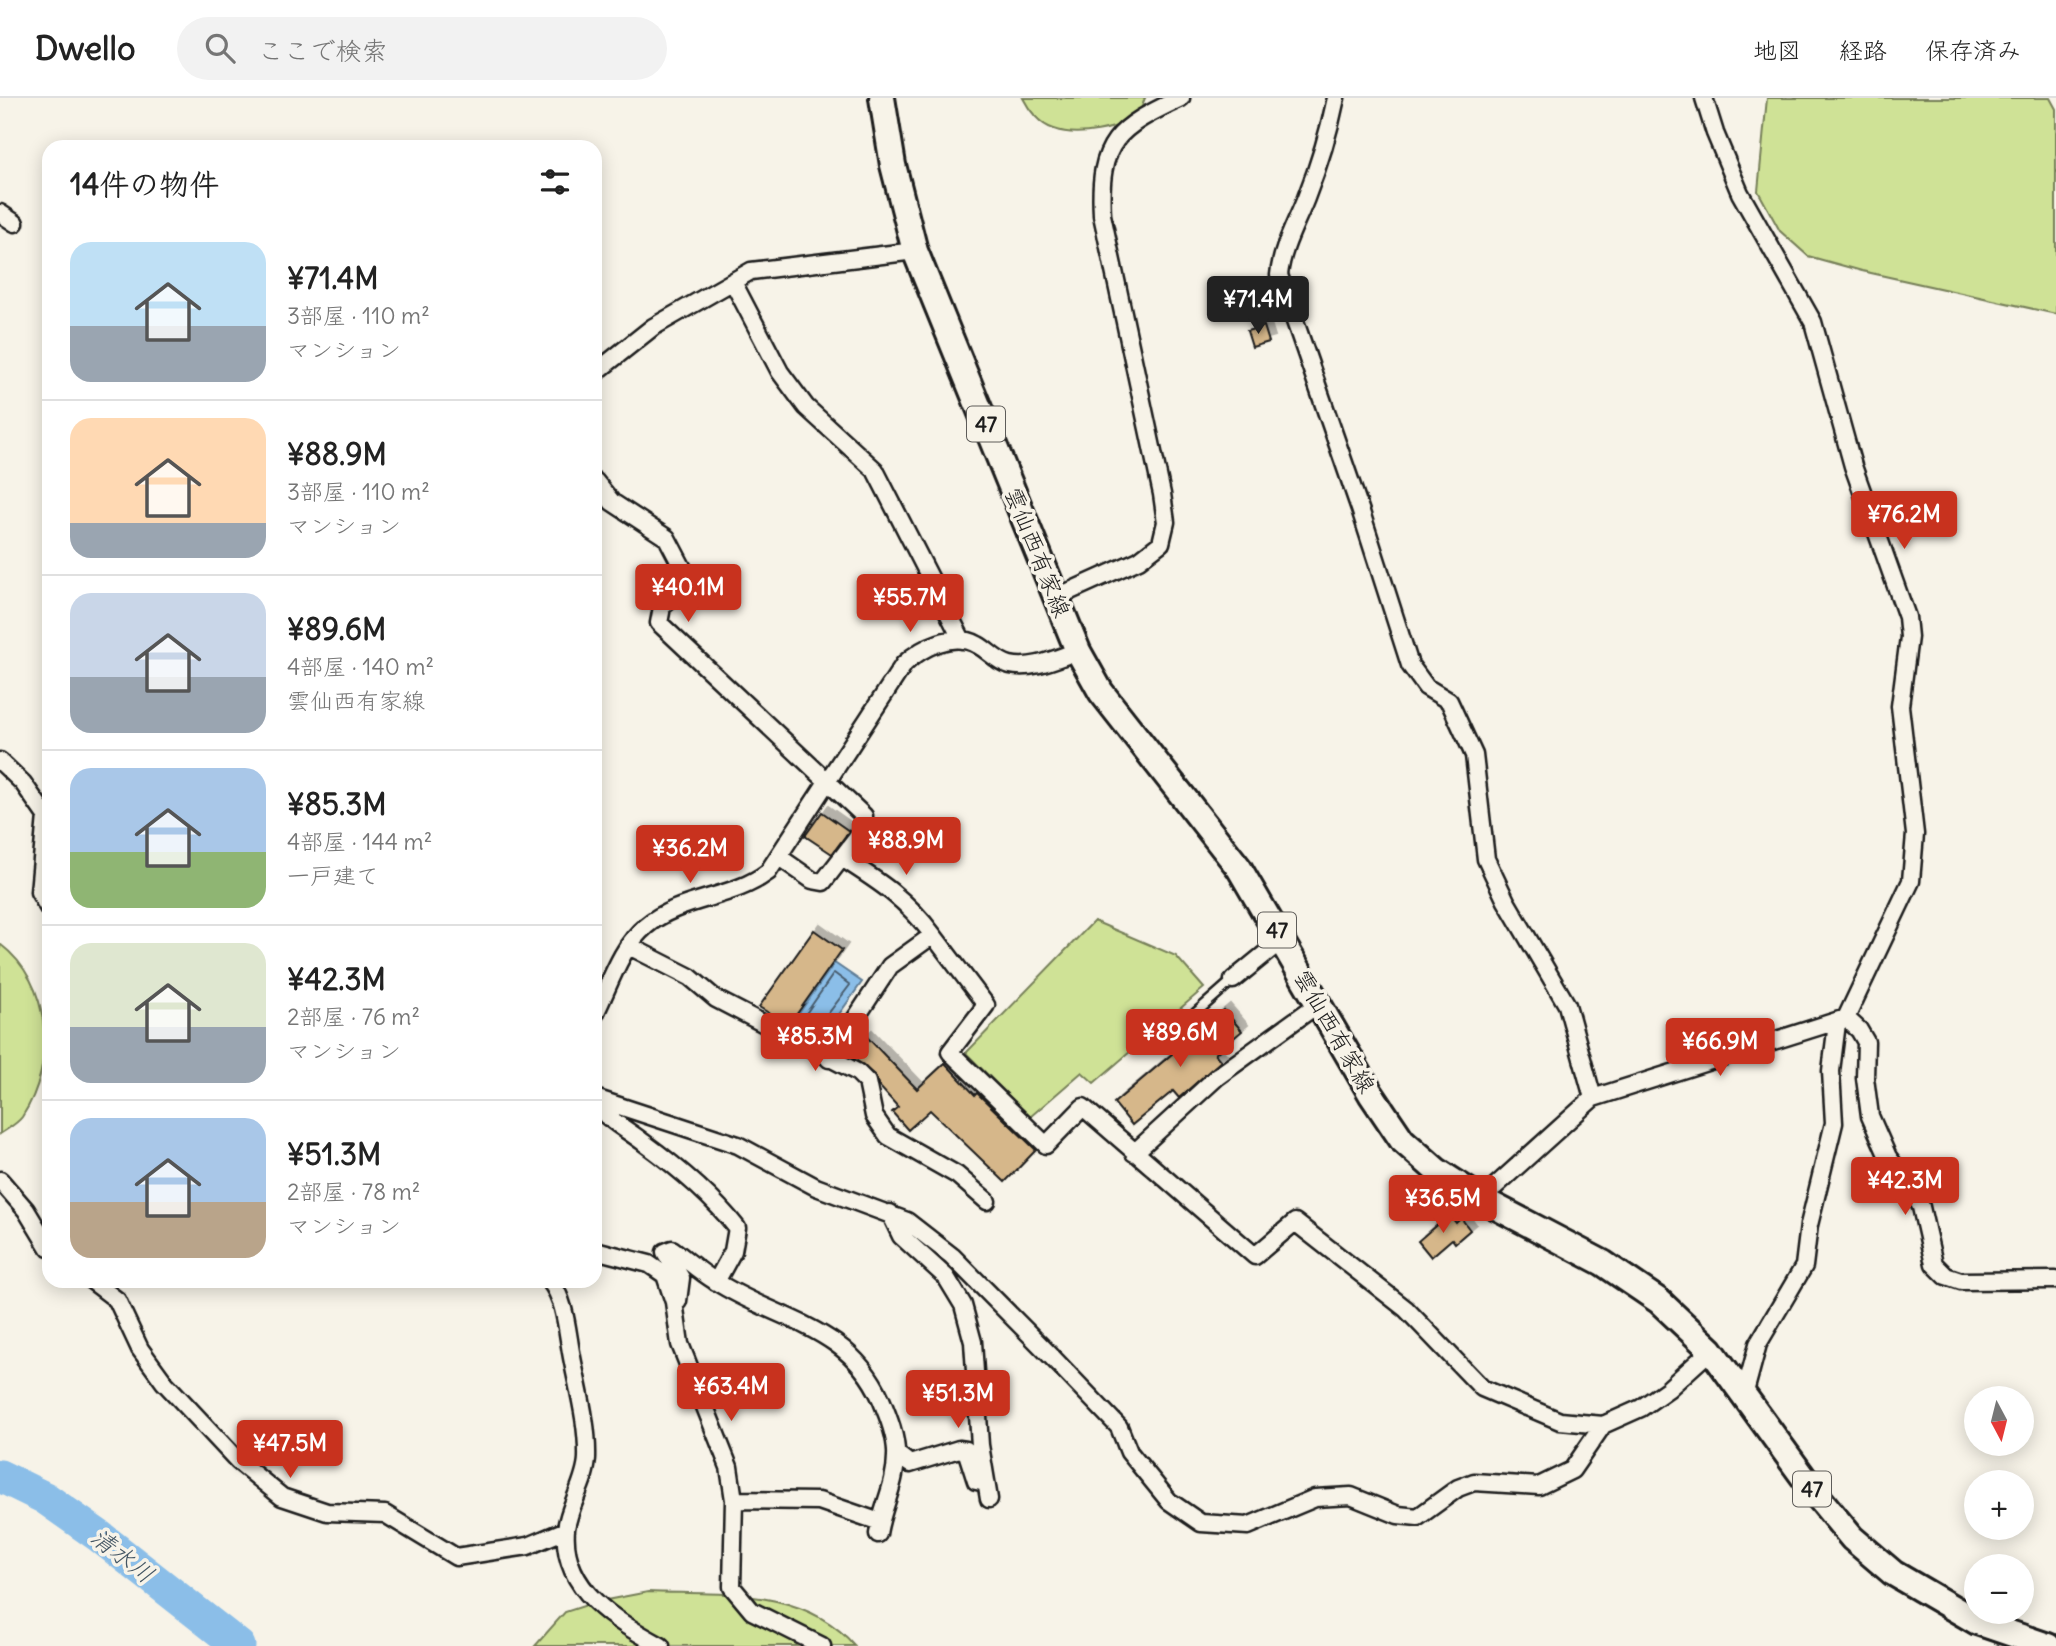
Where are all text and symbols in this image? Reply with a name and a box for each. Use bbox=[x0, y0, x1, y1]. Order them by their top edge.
search box bbox=[177, 17, 667, 80]
text: Dwello bbox=[35, 27, 135, 69]
icon: search bbox=[201, 29, 239, 67]
text: ここで検索 bbox=[257, 34, 387, 67]
text: 地図 bbox=[1753, 35, 1801, 65]
text: 経路 bbox=[1839, 35, 1887, 65]
text: 保存済み bbox=[1925, 35, 2021, 65]
icon: filters bbox=[536, 163, 574, 201]
text: 14件の物件 bbox=[70, 165, 219, 203]
text: ¥71.4M bbox=[287, 259, 379, 297]
icon: home bbox=[126, 270, 210, 354]
pin: ¥71.4M bbox=[1201, 276, 1315, 336]
text: ¥71.4M bbox=[1223, 284, 1293, 313]
text: 3部屋 · 110 m² bbox=[287, 301, 430, 330]
text: マンション bbox=[287, 335, 401, 364]
road number: 47 bbox=[967, 406, 1005, 442]
text: ¥88.9M bbox=[287, 435, 387, 473]
icon: home bbox=[126, 446, 210, 530]
text: 3部屋 · 110 m² bbox=[287, 477, 430, 506]
street label: 雲仙西有家線 bbox=[999, 483, 1077, 621]
pin: ¥76.2M bbox=[1847, 491, 1961, 551]
text: ¥76.2M bbox=[1867, 499, 1941, 528]
text: マンション bbox=[287, 511, 401, 540]
pin: ¥40.1M bbox=[631, 564, 745, 624]
text: ¥40.1M bbox=[651, 572, 725, 601]
pin: ¥55.7M bbox=[853, 574, 967, 634]
text: ¥55.7M bbox=[873, 582, 947, 611]
text: ¥89.6M bbox=[287, 610, 386, 648]
icon: home bbox=[126, 621, 210, 705]
text: 4部屋 · 140 m² bbox=[287, 652, 434, 681]
text: 雲仙西有家線 bbox=[287, 686, 425, 715]
text: ¥85.3M bbox=[287, 785, 387, 823]
icon: home bbox=[126, 796, 210, 880]
pin: ¥88.9M bbox=[849, 818, 963, 877]
text: ¥88.9M bbox=[868, 825, 944, 854]
pin: ¥36.2M bbox=[633, 826, 747, 885]
text: 4部屋 · 144 m² bbox=[287, 827, 432, 856]
text: ¥36.2M bbox=[652, 833, 728, 862]
text: 一戸建て bbox=[287, 861, 379, 890]
road number: 47 bbox=[1258, 912, 1296, 948]
text: ¥42.3M bbox=[287, 960, 386, 998]
street label: 雲仙西有家線 bbox=[1288, 964, 1382, 1098]
icon: home bbox=[126, 971, 210, 1055]
text: 2部屋 · 76 m² bbox=[287, 1002, 420, 1031]
pin: ¥89.6M bbox=[1123, 1010, 1237, 1069]
pin: ¥85.3M bbox=[758, 1014, 872, 1073]
text: ¥89.6M bbox=[1142, 1017, 1218, 1046]
pin: ¥66.9M bbox=[1663, 1018, 1777, 1078]
text: ¥85.3M bbox=[777, 1021, 853, 1050]
text: ¥66.9M bbox=[1682, 1026, 1758, 1055]
text: マンション bbox=[287, 1036, 401, 1065]
text: ¥51.3M bbox=[287, 1135, 381, 1173]
icon: home bbox=[126, 1146, 210, 1230]
pin: ¥42.3M bbox=[1848, 1158, 1962, 1217]
text: ¥42.3M bbox=[1867, 1165, 1943, 1194]
pin: ¥36.5M bbox=[1386, 1176, 1500, 1235]
text: 2部屋 · 78 m² bbox=[287, 1177, 420, 1206]
text: ¥36.5M bbox=[1405, 1183, 1481, 1212]
text: マンション bbox=[287, 1211, 401, 1240]
pin: ¥63.4M bbox=[674, 1364, 788, 1423]
pin: ¥51.3M bbox=[901, 1370, 1015, 1430]
text: ¥63.4M bbox=[693, 1371, 769, 1400]
text: ¥51.3M bbox=[922, 1378, 994, 1407]
north arrow bbox=[1964, 1386, 2034, 1456]
map controls bbox=[1964, 1386, 2034, 1624]
pin: ¥47.5M bbox=[233, 1420, 347, 1480]
text: ¥47.5M bbox=[253, 1428, 327, 1457]
button: + bbox=[1964, 1470, 2034, 1540]
road number: 47 bbox=[1793, 1472, 1831, 1506]
water label: 清水川 bbox=[85, 1521, 161, 1589]
button: − bbox=[1964, 1554, 2034, 1624]

